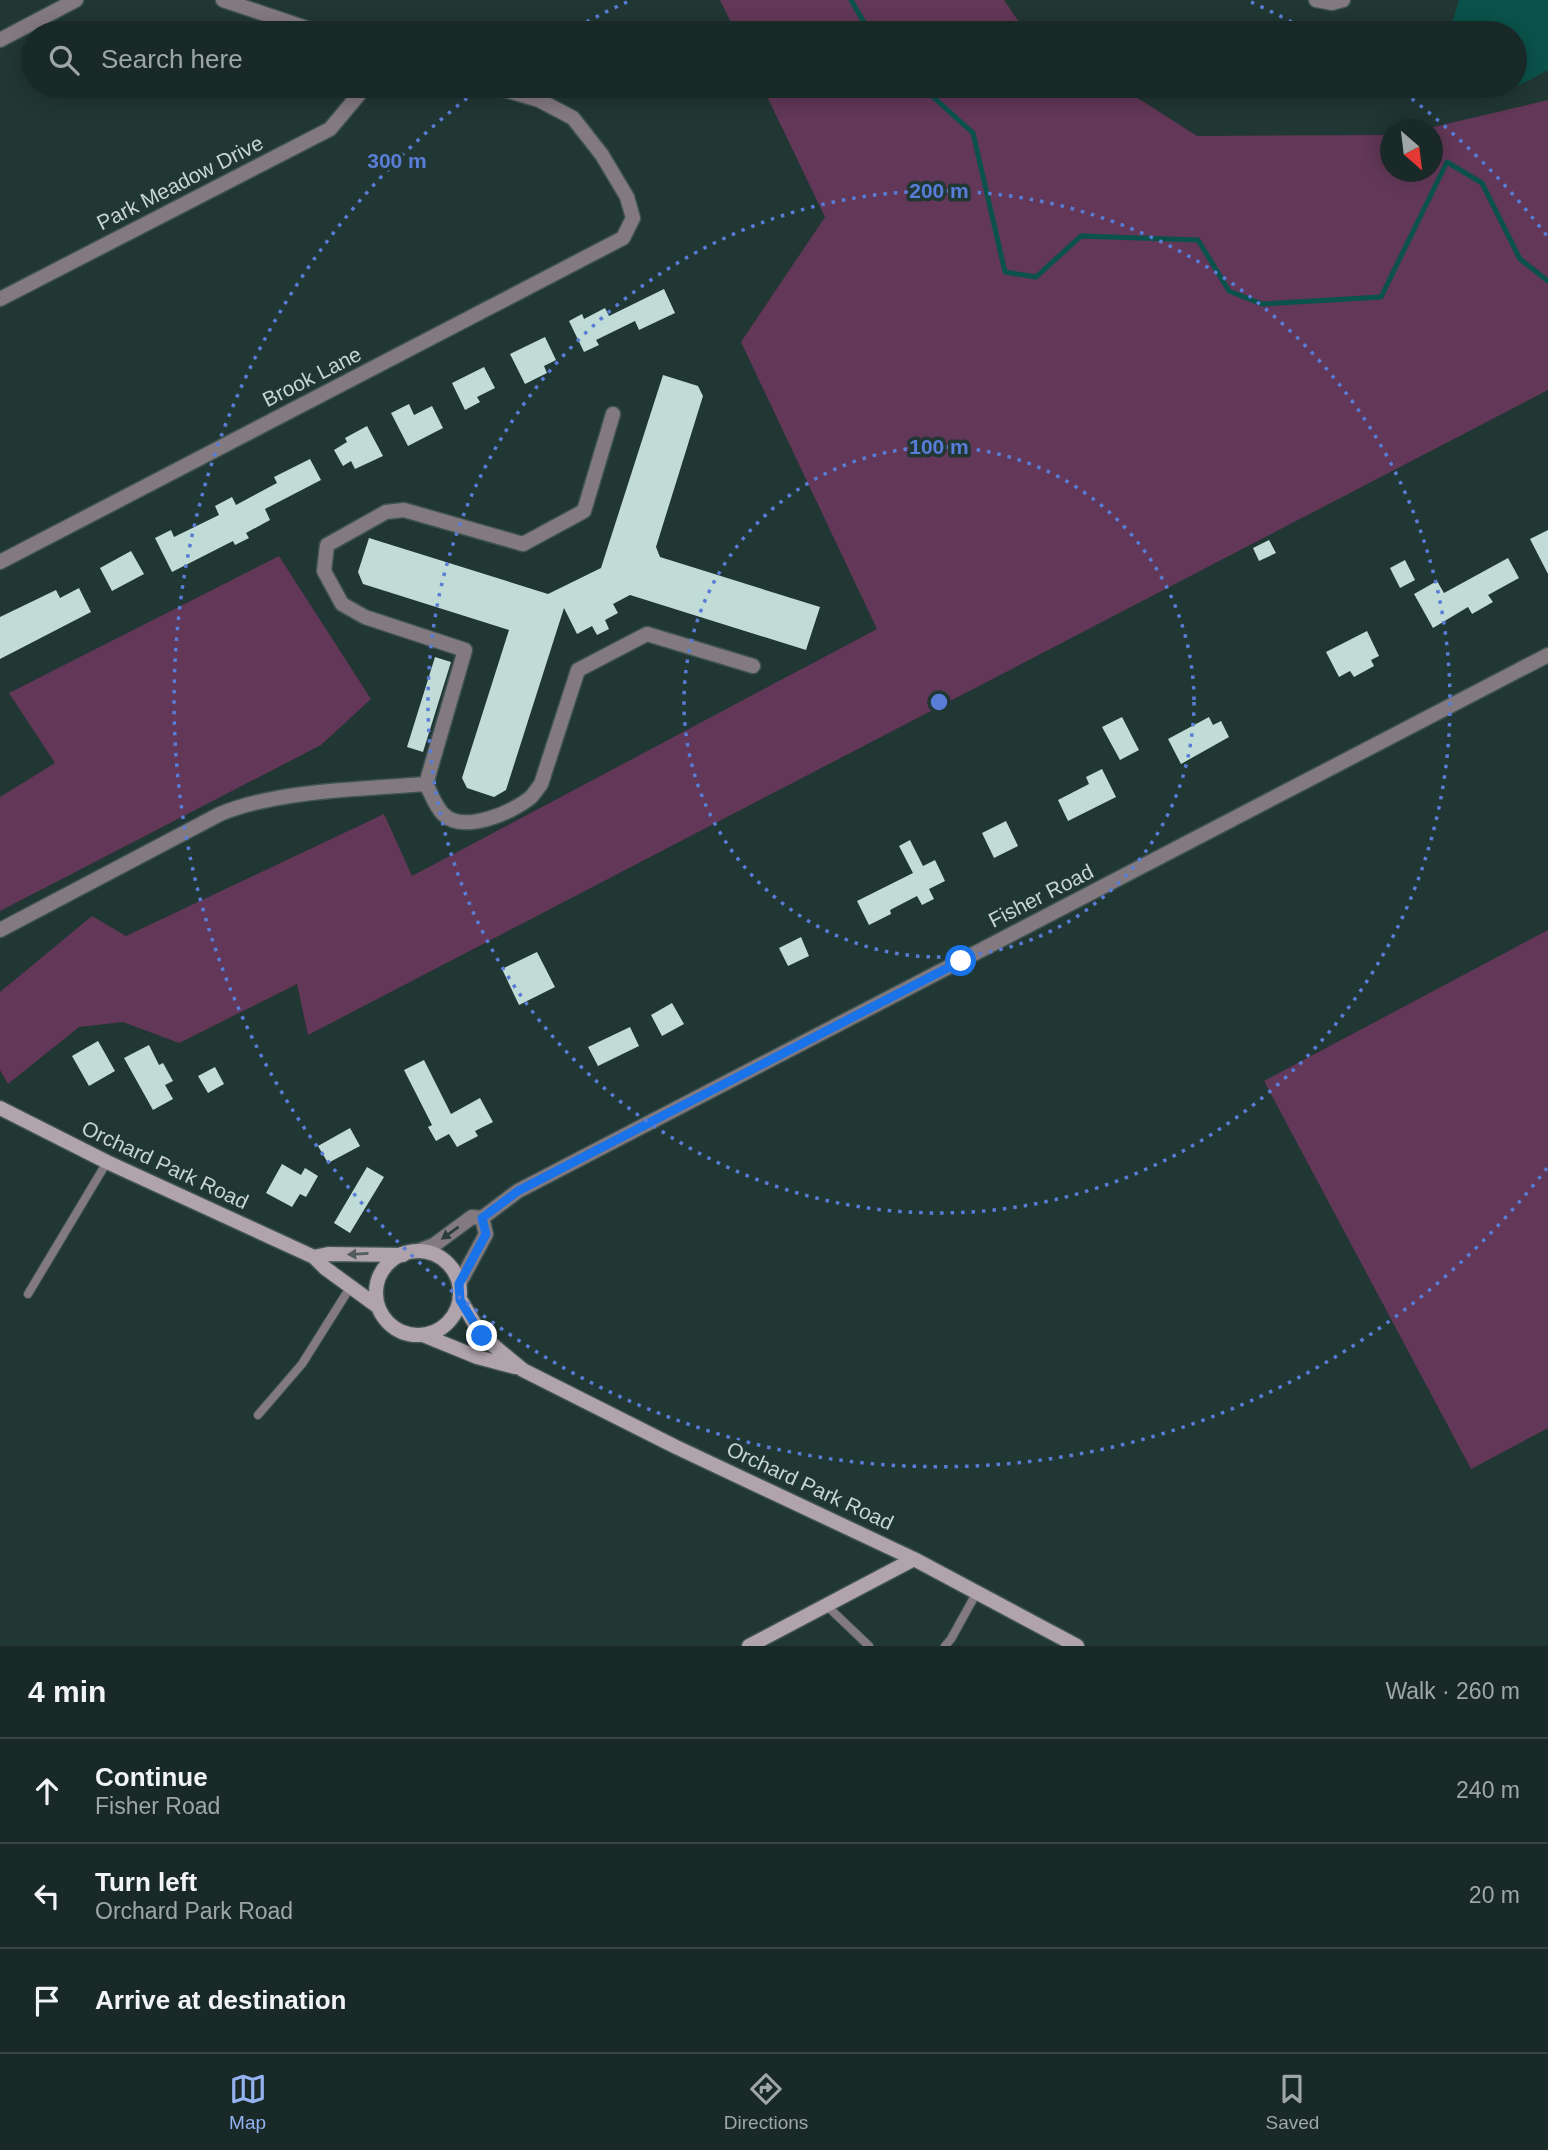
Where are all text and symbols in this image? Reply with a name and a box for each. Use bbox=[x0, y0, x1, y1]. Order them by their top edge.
search box bbox=[21, 21, 1527, 98]
icon: search bbox=[45, 41, 83, 79]
text: Search here bbox=[101, 44, 243, 74]
north arrow bbox=[1380, 119, 1443, 182]
street label: Park Meadow Drive bbox=[93, 131, 267, 234]
text: 300 m bbox=[367, 149, 427, 172]
text: 200 m bbox=[909, 179, 969, 202]
street label: Brook Lane bbox=[259, 342, 365, 411]
text: 100 m bbox=[909, 435, 969, 458]
centre of rings bbox=[927, 690, 951, 714]
street label: Fisher Road bbox=[985, 859, 1097, 932]
route start bbox=[945, 945, 976, 976]
street label: Orchard Park Road bbox=[78, 1116, 252, 1213]
one-way arrow bbox=[441, 1226, 459, 1240]
one-way arrow bbox=[347, 1249, 369, 1260]
route end bbox=[466, 1320, 497, 1351]
street label: Orchard Park Road bbox=[723, 1437, 897, 1534]
text: 4 min bbox=[28, 1675, 106, 1708]
text: Walk · 260 m bbox=[1385, 1678, 1520, 1704]
text: Continue bbox=[95, 1762, 208, 1792]
icon: ahead bbox=[28, 1772, 66, 1810]
text: 240 m bbox=[1456, 1777, 1520, 1803]
text: Fisher Road bbox=[95, 1793, 220, 1819]
text: Turn left bbox=[95, 1867, 197, 1897]
icon: left bbox=[28, 1877, 66, 1915]
text: 20 m bbox=[1469, 1882, 1520, 1908]
text: Orchard Park Road bbox=[95, 1898, 293, 1924]
icon: arrive bbox=[28, 1982, 66, 2020]
text: Arrive at destination bbox=[95, 1985, 346, 2015]
tab: Map bbox=[229, 2070, 267, 2134]
tab: Directions bbox=[724, 2070, 808, 2134]
tab: Saved bbox=[1265, 2070, 1319, 2134]

